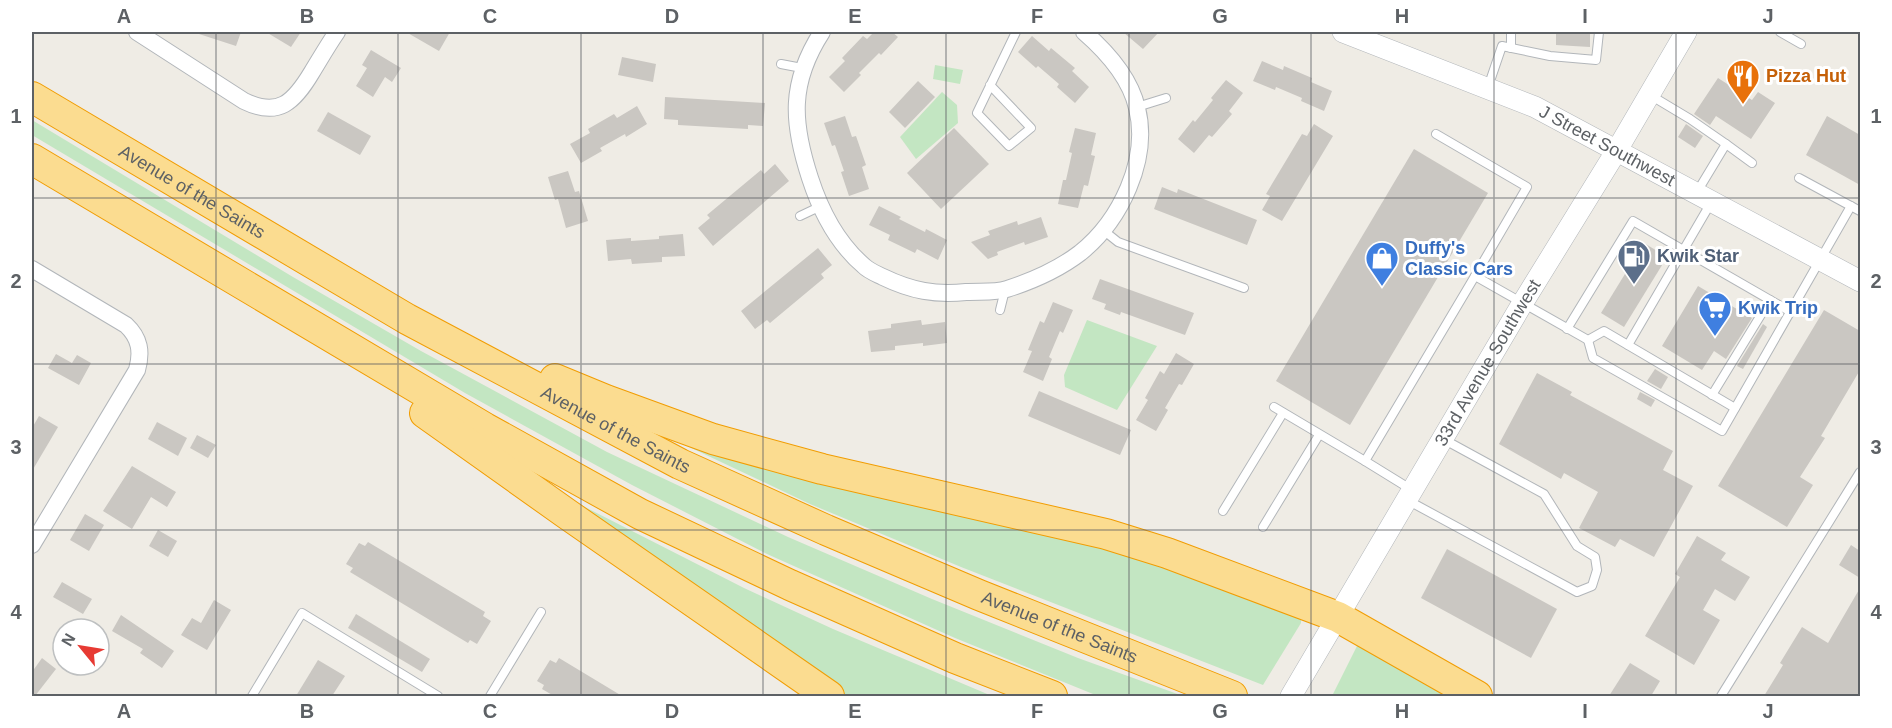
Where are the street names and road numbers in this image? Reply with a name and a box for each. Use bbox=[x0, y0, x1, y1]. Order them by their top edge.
street label: J Street Southwest bbox=[1536, 101, 1679, 190]
street label: Avenue of the Saints bbox=[116, 141, 269, 243]
street label: 33rd Avenue Southwest bbox=[1431, 276, 1545, 449]
street label: Avenue of the Saints bbox=[538, 382, 693, 477]
street label: Avenue of the Saints bbox=[979, 587, 1140, 667]

